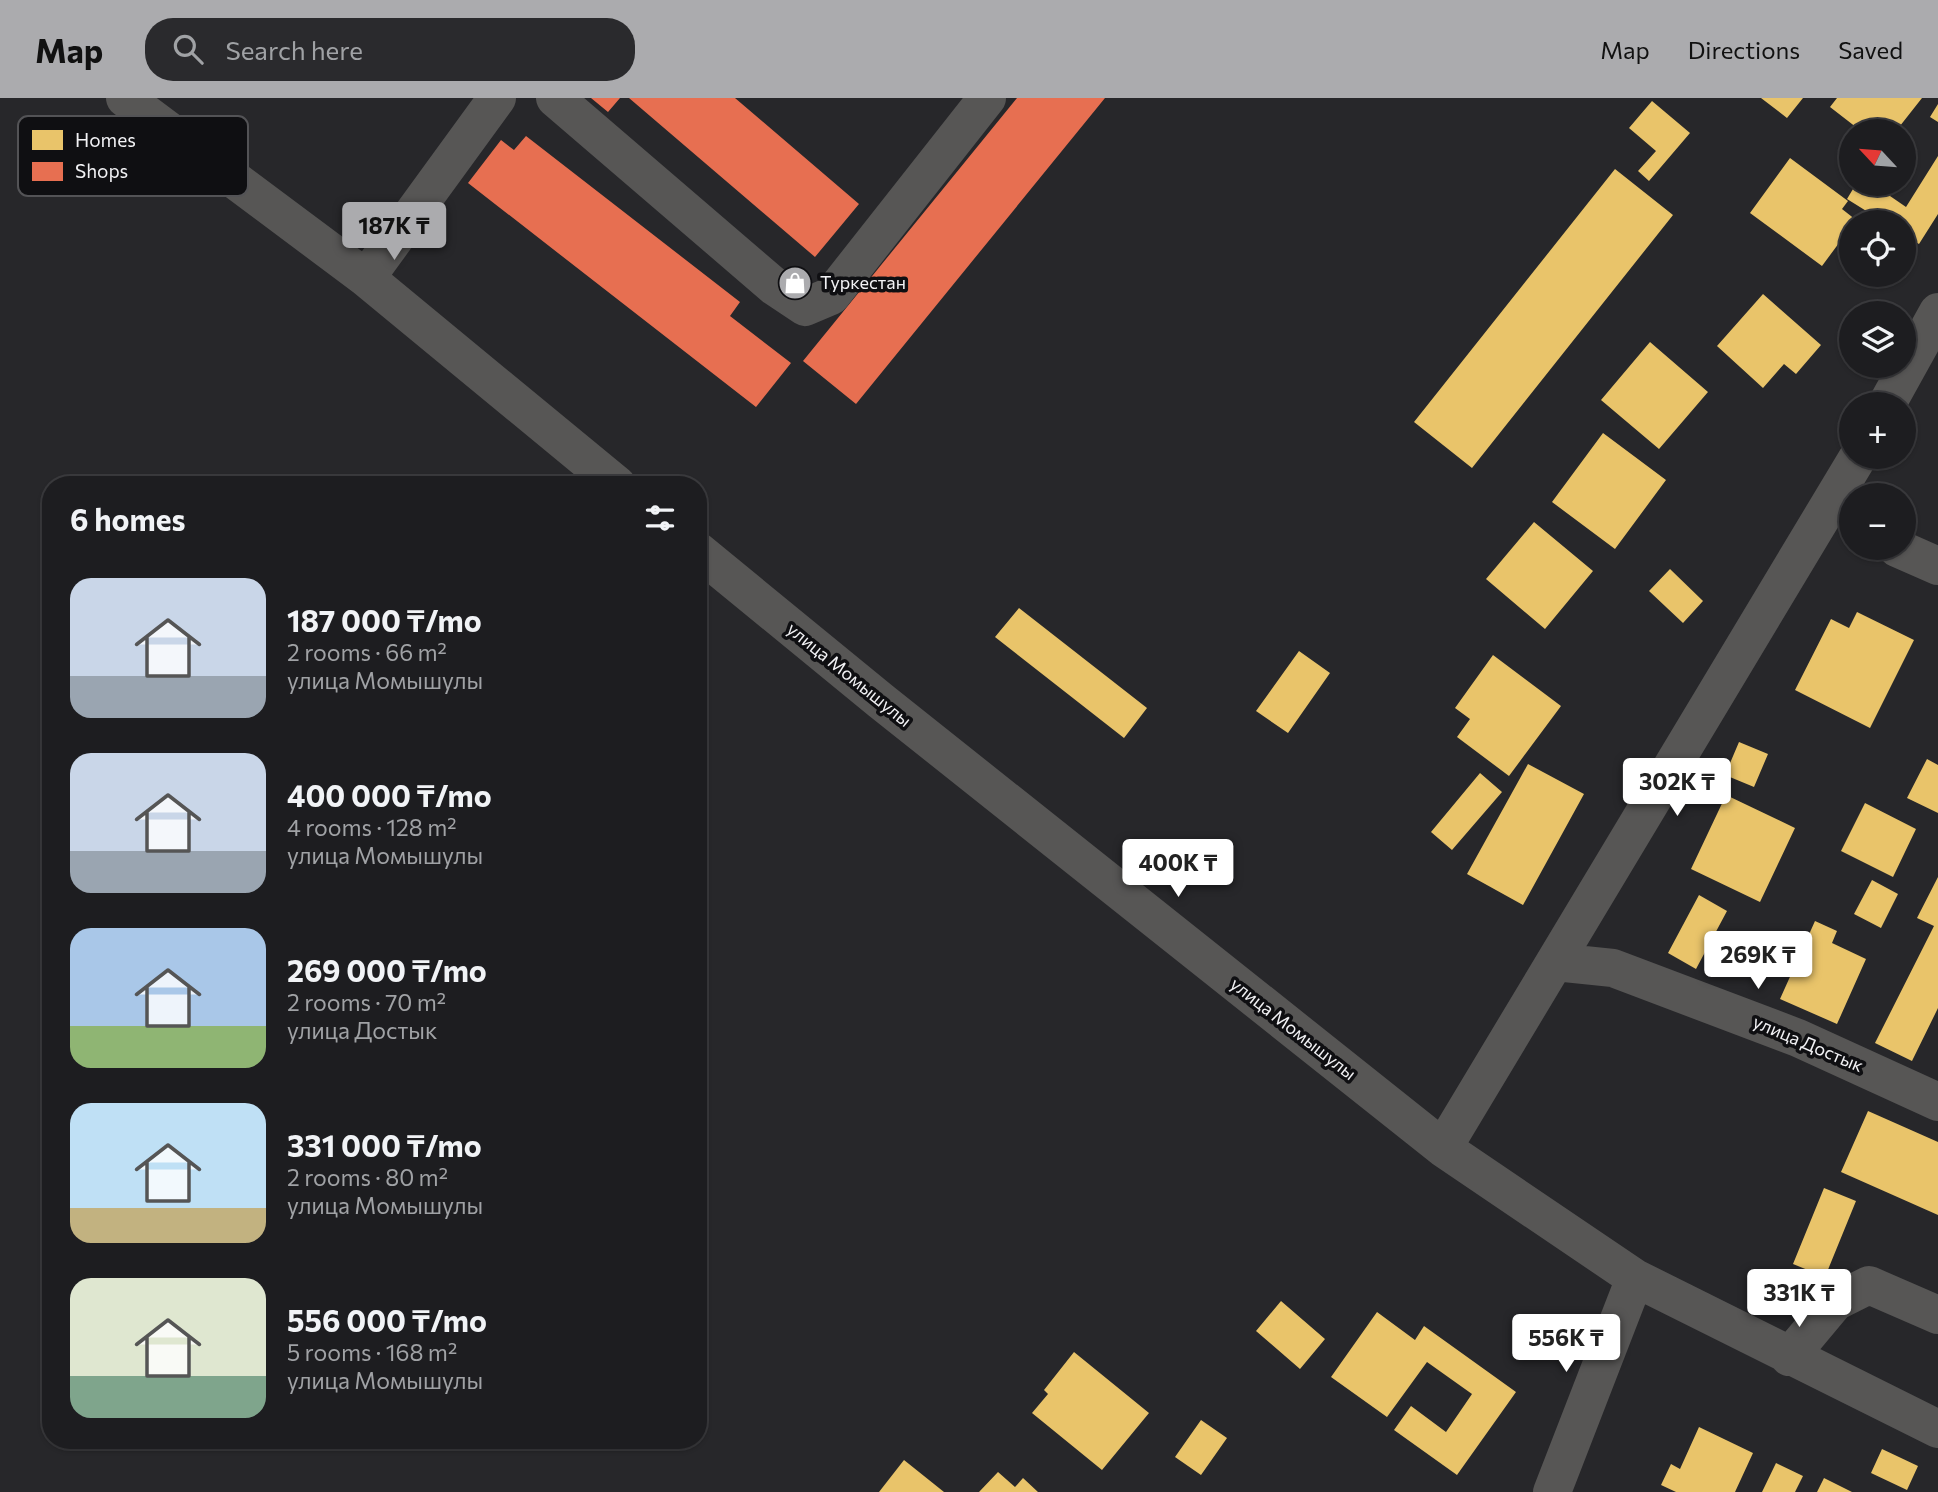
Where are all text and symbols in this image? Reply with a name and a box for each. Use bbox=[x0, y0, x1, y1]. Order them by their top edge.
search box bbox=[145, 18, 635, 81]
text: Map bbox=[35, 29, 103, 70]
icon: search bbox=[169, 30, 207, 68]
text: Search here bbox=[225, 34, 363, 65]
text: Map bbox=[1600, 35, 1650, 64]
text: Directions bbox=[1688, 35, 1800, 64]
text: Saved bbox=[1838, 35, 1903, 64]
legend bbox=[18, 116, 248, 196]
north arrow bbox=[1839, 119, 1916, 196]
map controls bbox=[1839, 119, 1916, 560]
text: Homes bbox=[75, 128, 136, 151]
text: Shops bbox=[75, 159, 128, 182]
pin: 187K ₸ bbox=[337, 202, 451, 262]
button: locate bbox=[1839, 210, 1916, 287]
text: 187K ₸ bbox=[358, 211, 430, 239]
shop icon: Туркестан bbox=[776, 264, 814, 302]
place label: Туркестан bbox=[820, 271, 906, 293]
button: layers bbox=[1839, 301, 1916, 378]
button: + bbox=[1839, 392, 1916, 469]
button: − bbox=[1839, 483, 1916, 560]
icon: filters bbox=[641, 499, 679, 537]
text: 6 homes bbox=[70, 500, 185, 537]
text: 187 000 ₸/mo bbox=[287, 601, 482, 638]
icon: home bbox=[126, 606, 210, 690]
street label: улица Момышулы bbox=[783, 617, 916, 731]
text: 2 rooms · 66 m² bbox=[287, 638, 447, 666]
text: улица Момышулы bbox=[287, 666, 483, 694]
pin: 302K ₸ bbox=[1620, 758, 1734, 818]
text: 302K ₸ bbox=[1639, 767, 1715, 795]
text: 400 000 ₸/mo bbox=[287, 776, 492, 813]
icon: home bbox=[126, 781, 210, 865]
text: 4 rooms · 128 m² bbox=[287, 813, 456, 841]
pin: 400K ₸ bbox=[1121, 840, 1235, 899]
text: улица Момышулы bbox=[287, 841, 483, 869]
text: 400K ₸ bbox=[1138, 848, 1218, 876]
pin: 269K ₸ bbox=[1701, 932, 1815, 991]
text: 269K ₸ bbox=[1720, 940, 1796, 968]
text: 269 000 ₸/mo bbox=[287, 951, 487, 988]
icon: home bbox=[126, 956, 210, 1040]
street label: улица Момышулы bbox=[1226, 972, 1361, 1084]
text: 2 rooms · 70 m² bbox=[287, 988, 446, 1016]
street label: улица Достык bbox=[1750, 1010, 1867, 1076]
text: улица Достык bbox=[287, 1016, 437, 1044]
text: 331 000 ₸/mo bbox=[287, 1126, 482, 1163]
icon: home bbox=[126, 1131, 210, 1215]
text: 2 rooms · 80 m² bbox=[287, 1163, 448, 1191]
text: улица Момышулы bbox=[287, 1191, 483, 1219]
pin: 331K ₸ bbox=[1742, 1270, 1856, 1329]
text: 331K ₸ bbox=[1763, 1278, 1835, 1306]
text: 556 000 ₸/mo bbox=[287, 1301, 487, 1338]
icon: home bbox=[126, 1306, 210, 1390]
pin: 556K ₸ bbox=[1509, 1314, 1623, 1374]
text: 556K ₸ bbox=[1528, 1323, 1604, 1351]
text: 5 rooms · 168 m² bbox=[287, 1338, 457, 1366]
text: улица Момышулы bbox=[287, 1366, 483, 1394]

